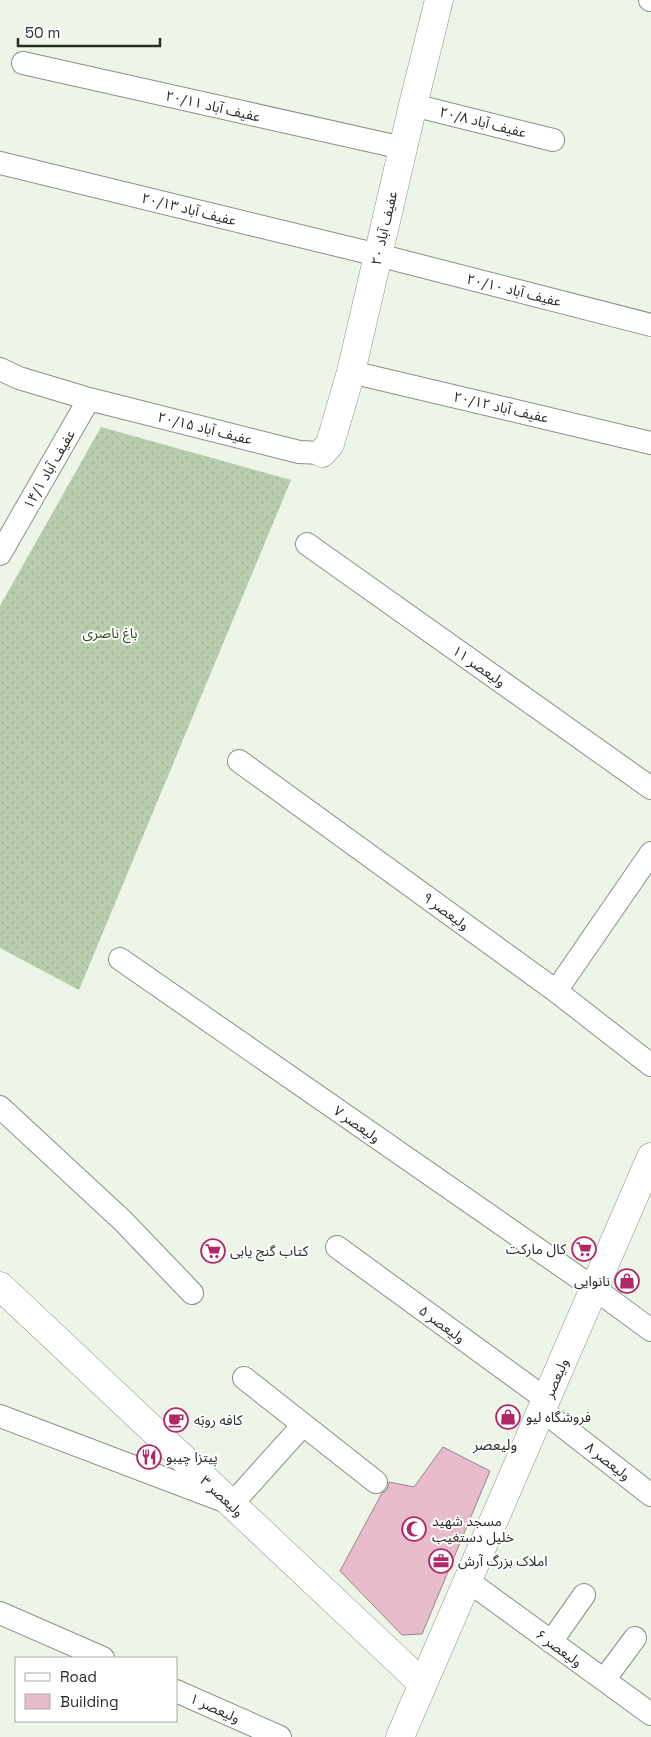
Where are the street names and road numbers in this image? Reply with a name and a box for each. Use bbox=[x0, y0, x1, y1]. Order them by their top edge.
street label: عفیف آباد ۲۰/۱۱ bbox=[164, 86, 262, 126]
street label: عفیف آباد ۲۰/۸ bbox=[438, 103, 528, 141]
street label: عفیف آباد ۲۰/۱۳ bbox=[140, 189, 238, 229]
street label: عفیف آباد ۲۰ bbox=[367, 189, 401, 267]
street label: عفیف آباد ۲۰/۱۰ bbox=[465, 270, 563, 310]
street label: عفیف آباد ۲۰/۱۲ bbox=[452, 387, 550, 427]
street label: عفیف آباد ۲۰/۱۵ bbox=[156, 408, 254, 448]
street label: عفیف آباد ۱۴/۱ bbox=[19, 426, 79, 512]
street label: ۱۱ ولیعصر bbox=[449, 641, 509, 691]
street label: ۹ ولیعصر bbox=[419, 888, 473, 934]
street label: ۷ ولیعصر bbox=[330, 1101, 384, 1147]
street label: ۵ ولیعصر bbox=[415, 1301, 469, 1347]
street label: ولیعصر bbox=[539, 1355, 572, 1401]
street label: ۸ ولیعصر bbox=[582, 1438, 634, 1484]
street label: ۳ ولیعصر bbox=[197, 1471, 247, 1521]
street label: ۶ ولیعصر bbox=[532, 1625, 586, 1671]
street label: ۱ ولیعصر bbox=[187, 1689, 243, 1727]

